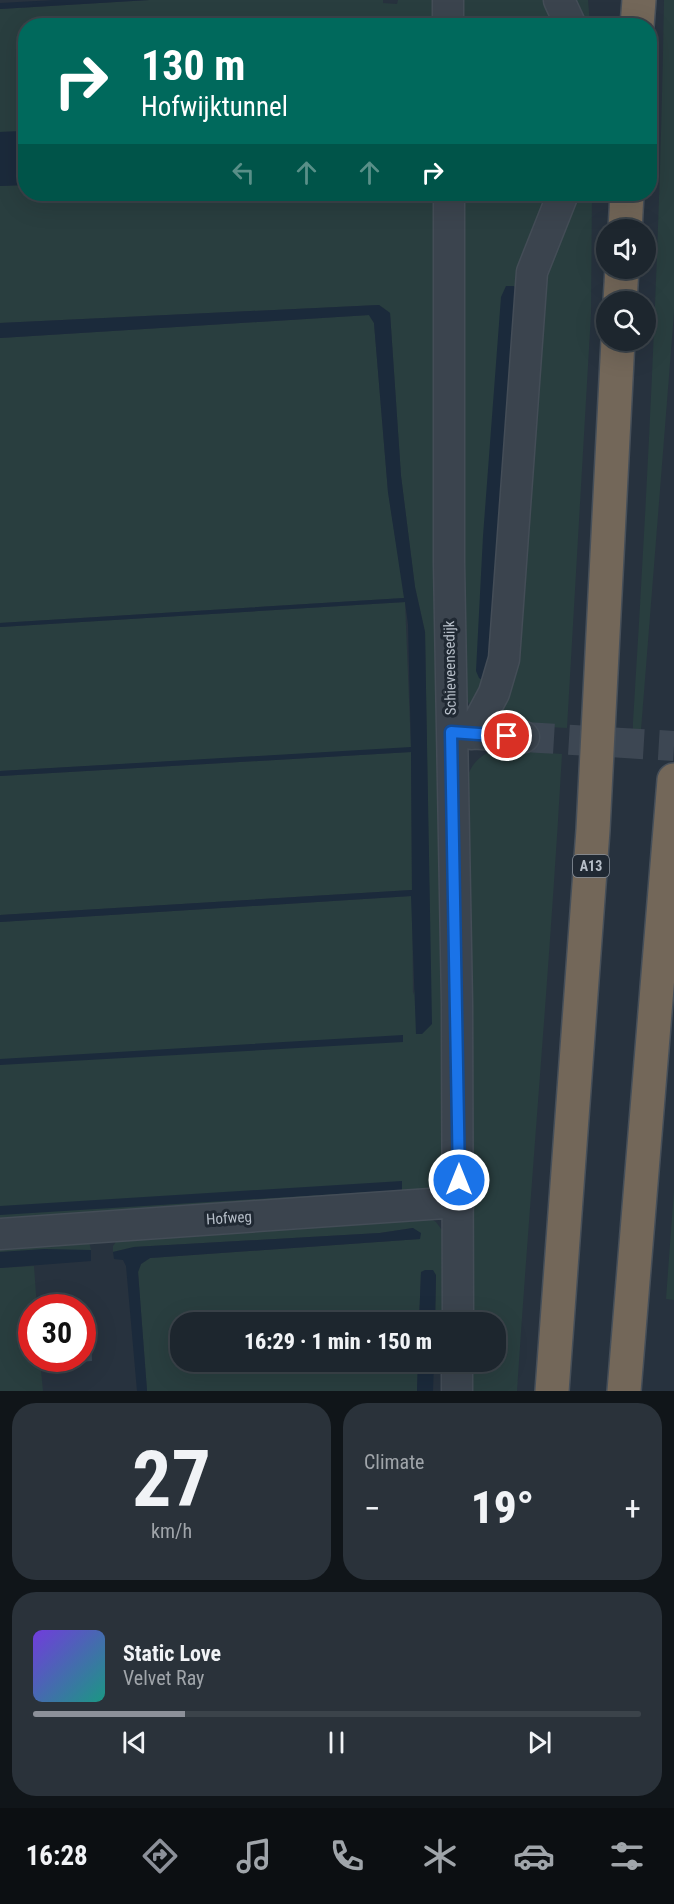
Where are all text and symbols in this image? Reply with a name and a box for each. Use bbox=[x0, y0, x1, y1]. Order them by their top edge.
text: 130 m bbox=[141, 41, 246, 90]
icon: right bbox=[42, 42, 120, 120]
text: Hofwijktunnel bbox=[141, 91, 288, 123]
icon: left bbox=[227, 156, 260, 189]
icon: ahead bbox=[290, 156, 323, 189]
icon: ahead bbox=[353, 156, 386, 189]
icon: right bbox=[416, 156, 449, 189]
map controls bbox=[596, 219, 656, 351]
button: sound bbox=[596, 219, 656, 279]
button: search bbox=[596, 291, 656, 351]
street label: Schieveensedijk bbox=[440, 620, 460, 716]
pin bbox=[481, 710, 532, 761]
icon: arrive bbox=[490, 719, 523, 752]
road number: A13 bbox=[573, 855, 609, 877]
position arrow bbox=[427, 1148, 491, 1212]
street label: Hofweg bbox=[206, 1207, 252, 1229]
speed limit sign: 30 bbox=[18, 1294, 96, 1372]
text: 16:29 · 1 min · 150 m bbox=[244, 1329, 432, 1354]
text: 27 bbox=[132, 1434, 211, 1525]
text: Climate bbox=[364, 1450, 424, 1474]
text: 19° bbox=[471, 1481, 534, 1534]
text: − bbox=[364, 1489, 381, 1528]
text: + bbox=[625, 1489, 641, 1528]
text: km/h bbox=[151, 1519, 192, 1543]
text: Static Love bbox=[123, 1641, 221, 1666]
text: Velvet Ray bbox=[123, 1666, 204, 1690]
icon: previous bbox=[118, 1726, 151, 1759]
icon: pause bbox=[320, 1726, 353, 1759]
icon: next bbox=[523, 1726, 556, 1759]
icon: directions bbox=[139, 1835, 181, 1877]
icon: music bbox=[233, 1835, 275, 1877]
icon: phone bbox=[326, 1835, 368, 1877]
icon: climate bbox=[419, 1835, 461, 1877]
icon: car bbox=[513, 1835, 555, 1877]
icon: filters bbox=[606, 1835, 648, 1877]
text: 16:28 bbox=[26, 1840, 88, 1872]

